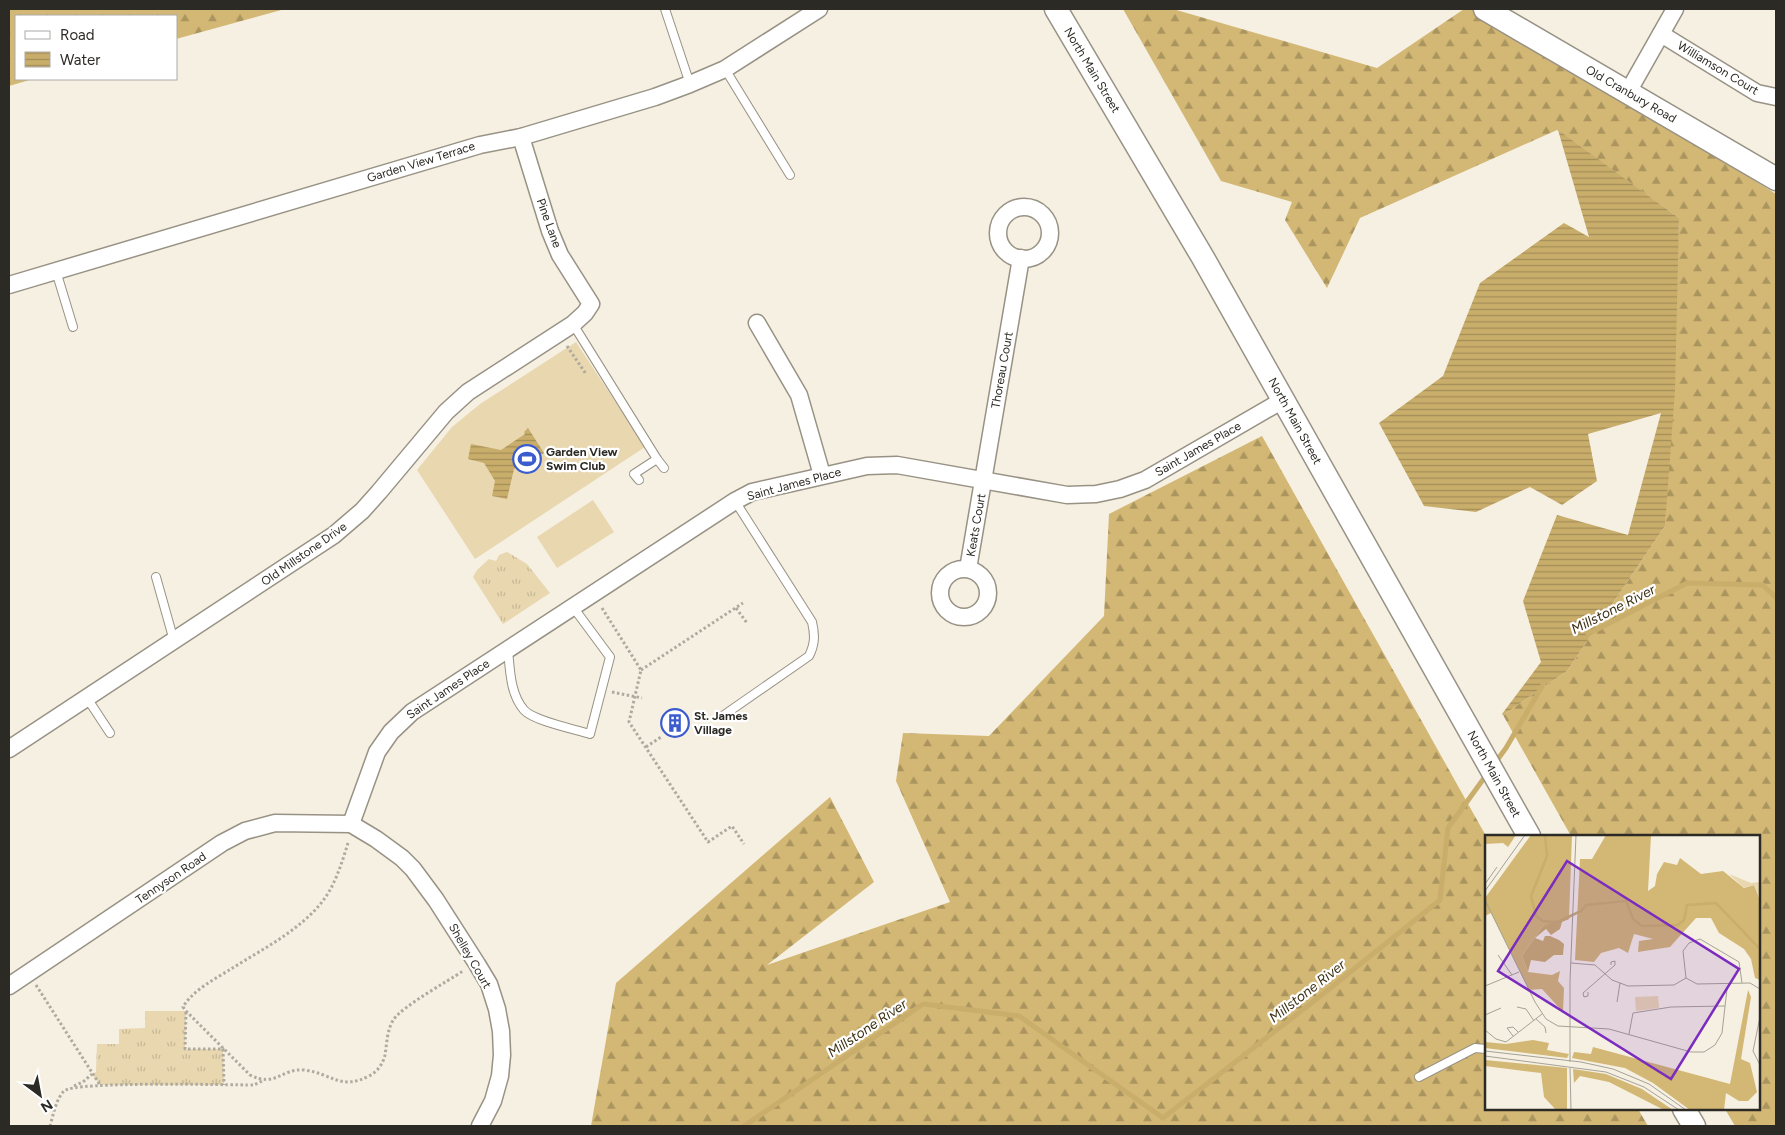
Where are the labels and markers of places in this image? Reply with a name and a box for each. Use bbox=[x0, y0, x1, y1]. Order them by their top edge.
sports icon: Garden View Swim Club bbox=[512, 444, 542, 474]
place label: Garden View Swim Club bbox=[546, 445, 618, 473]
building icon: St. James Village bbox=[660, 708, 690, 738]
place label: St. James Village bbox=[694, 709, 748, 737]

